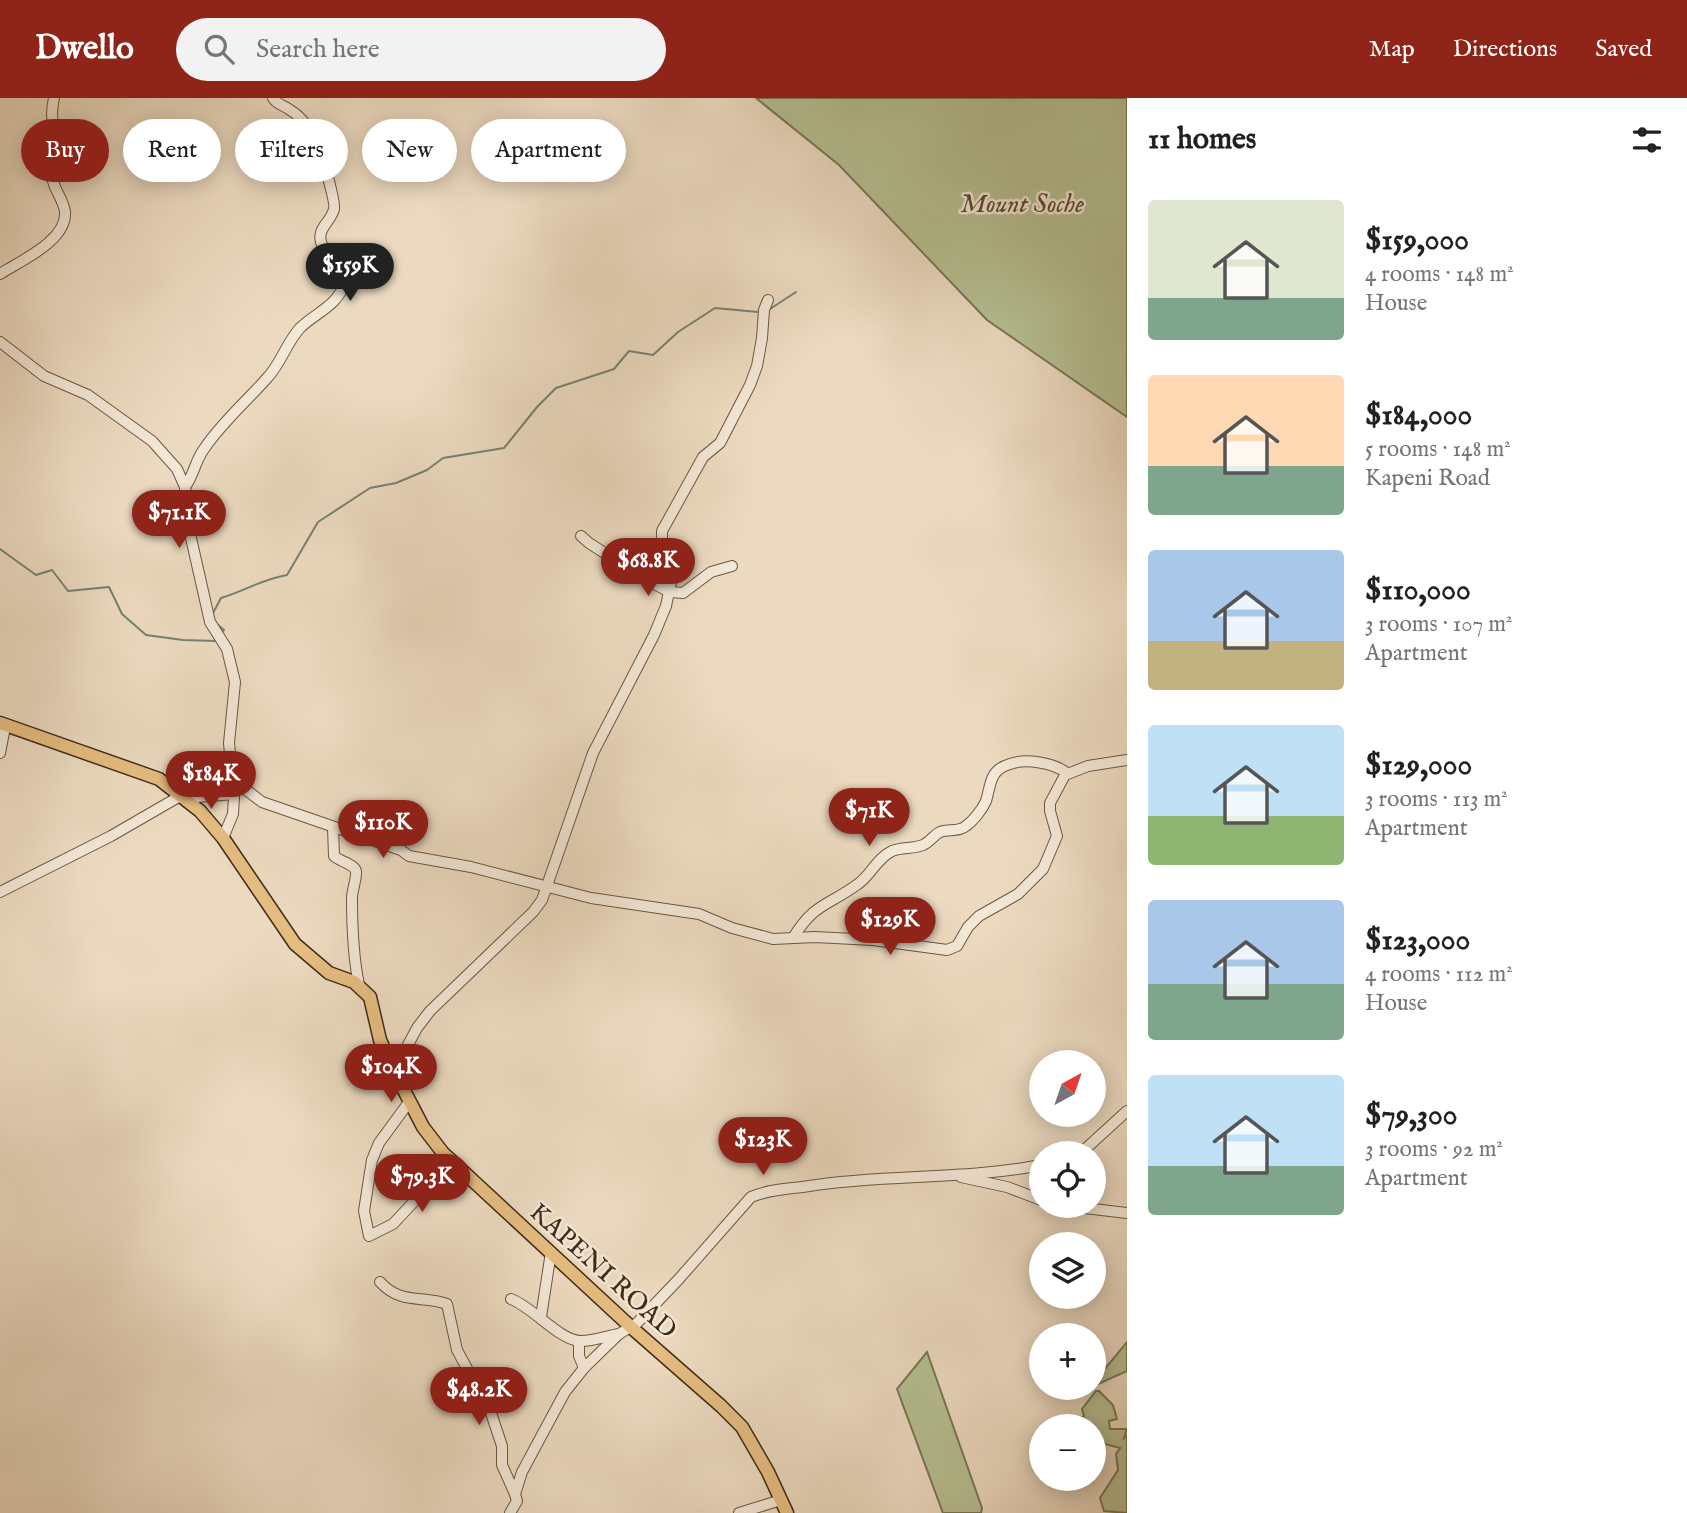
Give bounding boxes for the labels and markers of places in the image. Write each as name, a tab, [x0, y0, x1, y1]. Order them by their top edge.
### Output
pin: $159K	[301, 244, 399, 303]
pin: $71.1K	[122, 490, 236, 550]
pin: $68.8K	[591, 538, 705, 598]
pin: $184K	[162, 752, 260, 811]
pin: $71K	[828, 788, 910, 848]
pin: $110K	[334, 800, 432, 860]
pin: $129K	[841, 898, 939, 957]
pin: $104K	[342, 1044, 440, 1104]
pin: $123K	[714, 1118, 812, 1177]
pin: $79.3K	[365, 1154, 479, 1214]
pin: $48.2K	[422, 1368, 536, 1427]

